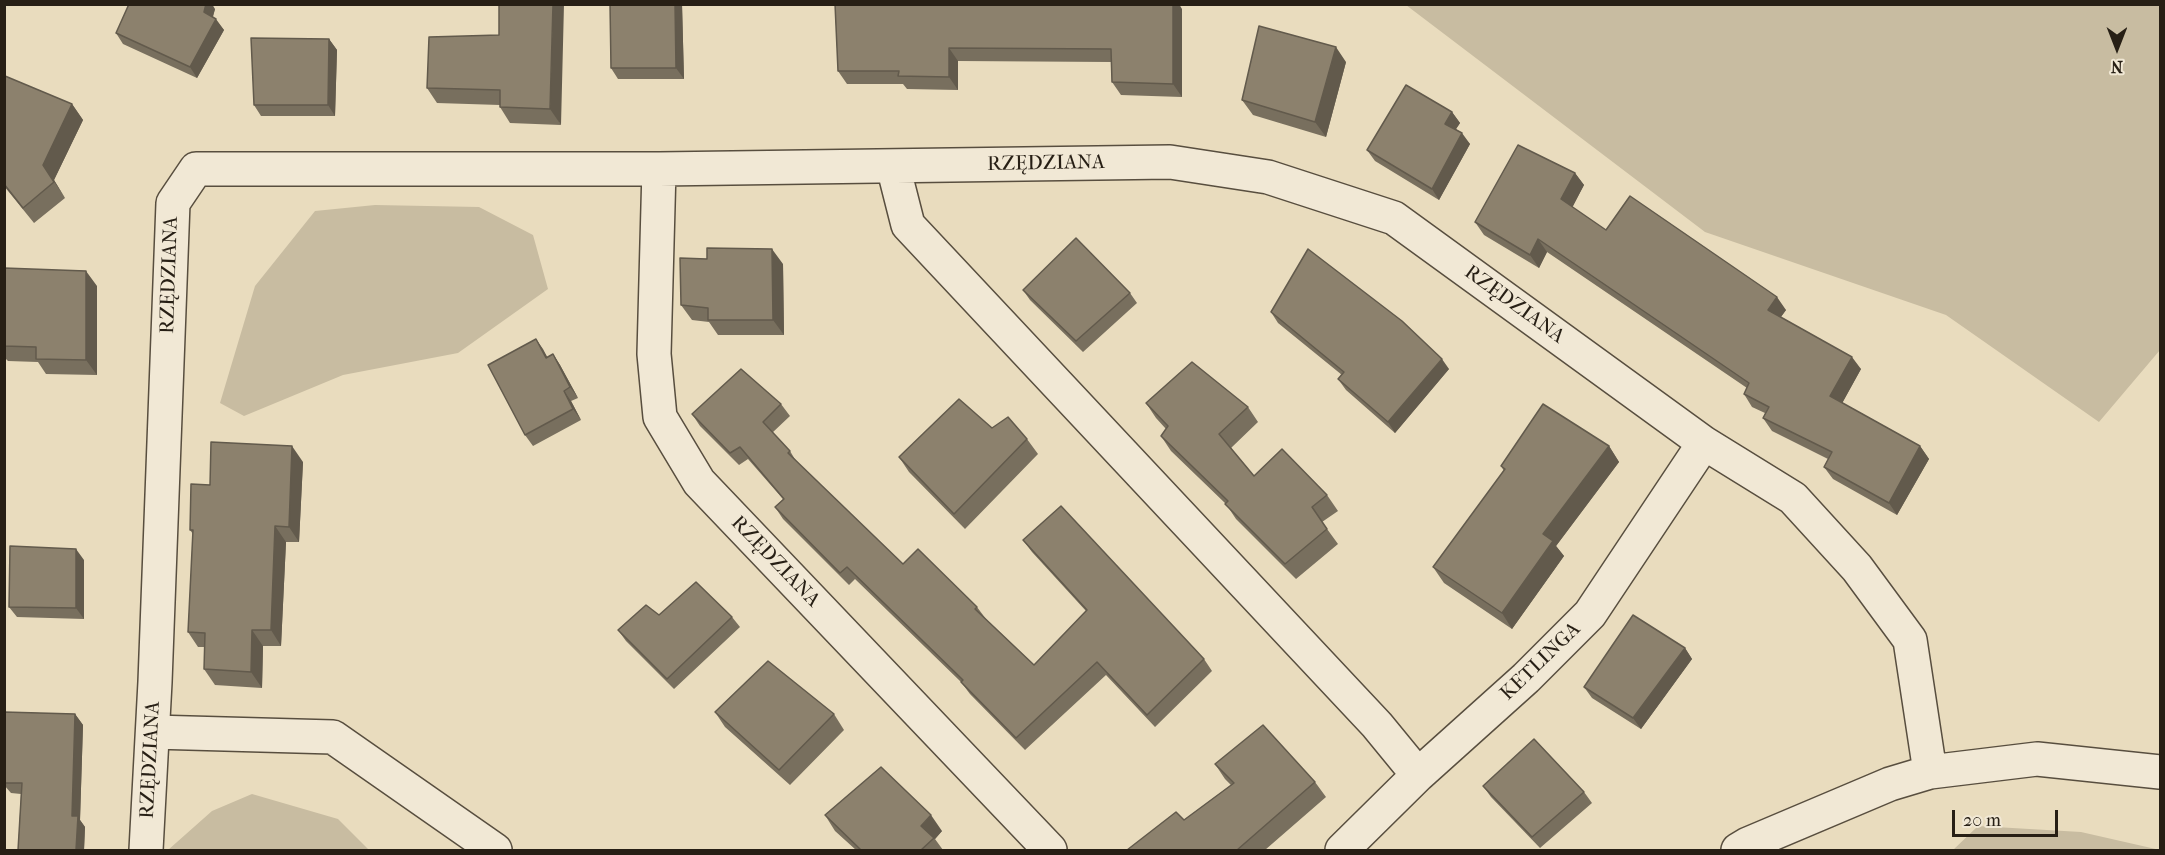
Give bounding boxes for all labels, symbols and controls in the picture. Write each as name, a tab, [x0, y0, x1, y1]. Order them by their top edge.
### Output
north arrow	[2087, 18, 2147, 78]
text: N	[2111, 57, 2123, 76]
street label: RZĘDZIANA	[987, 151, 1105, 177]
street label: RZĘDZIANA	[156, 216, 184, 334]
street label: RZĘDZIANA	[1459, 261, 1569, 349]
street label: RZĘDZIANA	[726, 511, 824, 613]
street label: KETLINGA	[1496, 618, 1586, 706]
street label: RZĘDZIANA	[136, 701, 166, 819]
scale bar	[1955, 798, 2062, 836]
text: 20 m	[1963, 810, 2001, 831]

